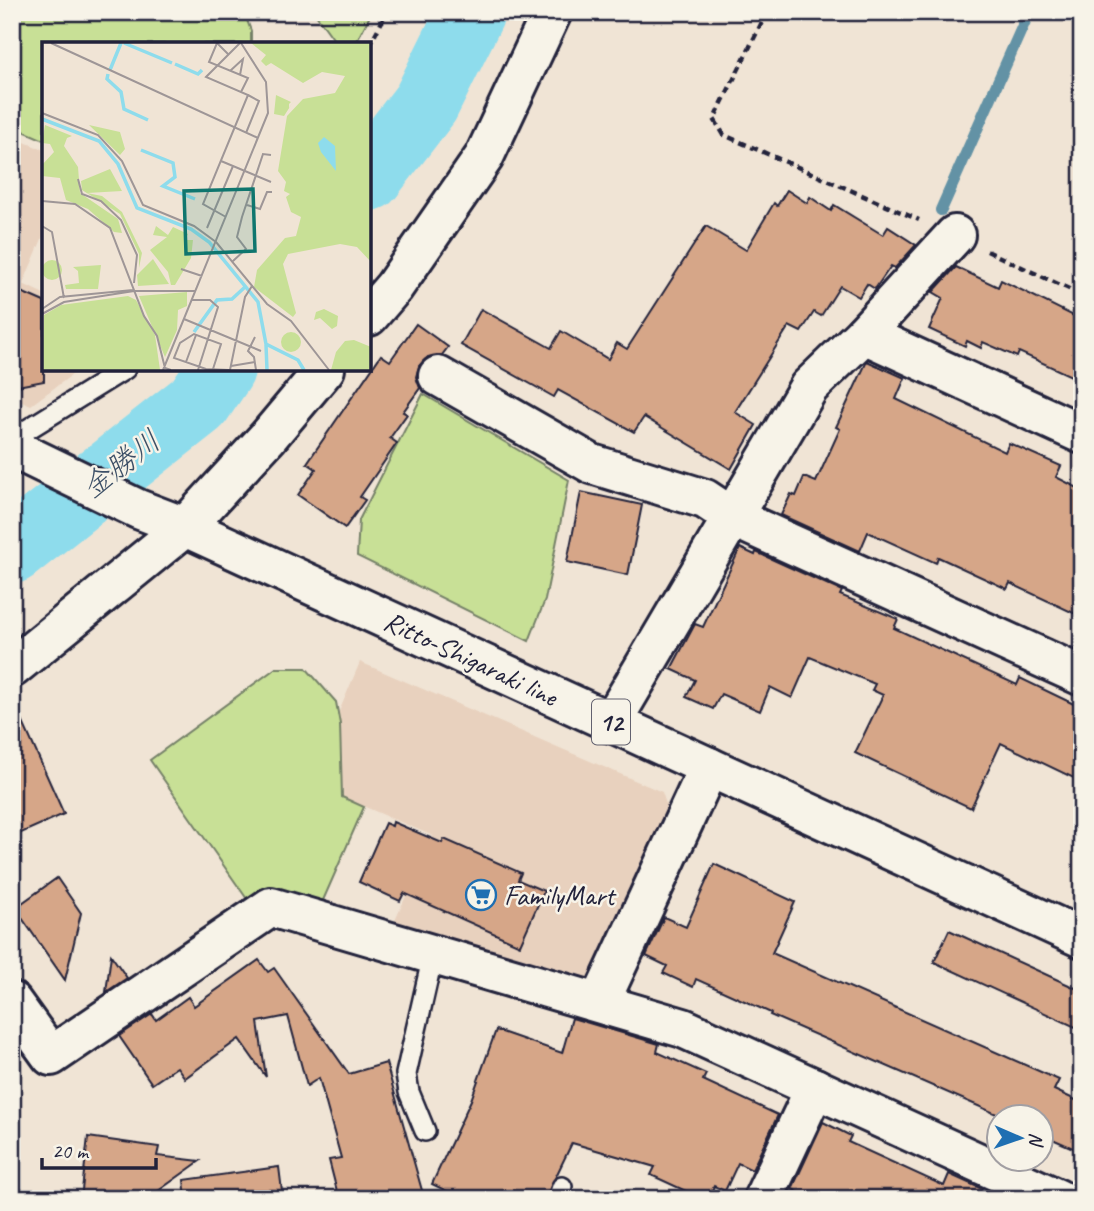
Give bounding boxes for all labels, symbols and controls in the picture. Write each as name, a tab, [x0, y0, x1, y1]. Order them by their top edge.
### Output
inset map	[42, 42, 371, 371]
water label: 金勝川	[74, 421, 168, 507]
street label: Ritto-Shigaraki line	[379, 603, 565, 715]
road number: 12	[592, 700, 630, 744]
supermarket icon: FamilyMart	[464, 878, 498, 912]
place label: FamilyMart	[504, 878, 617, 913]
north arrow	[986, 1102, 1056, 1172]
scale bar	[42, 1127, 156, 1171]
text: N	[1024, 1132, 1048, 1148]
text: 20 m	[52, 1138, 90, 1164]

